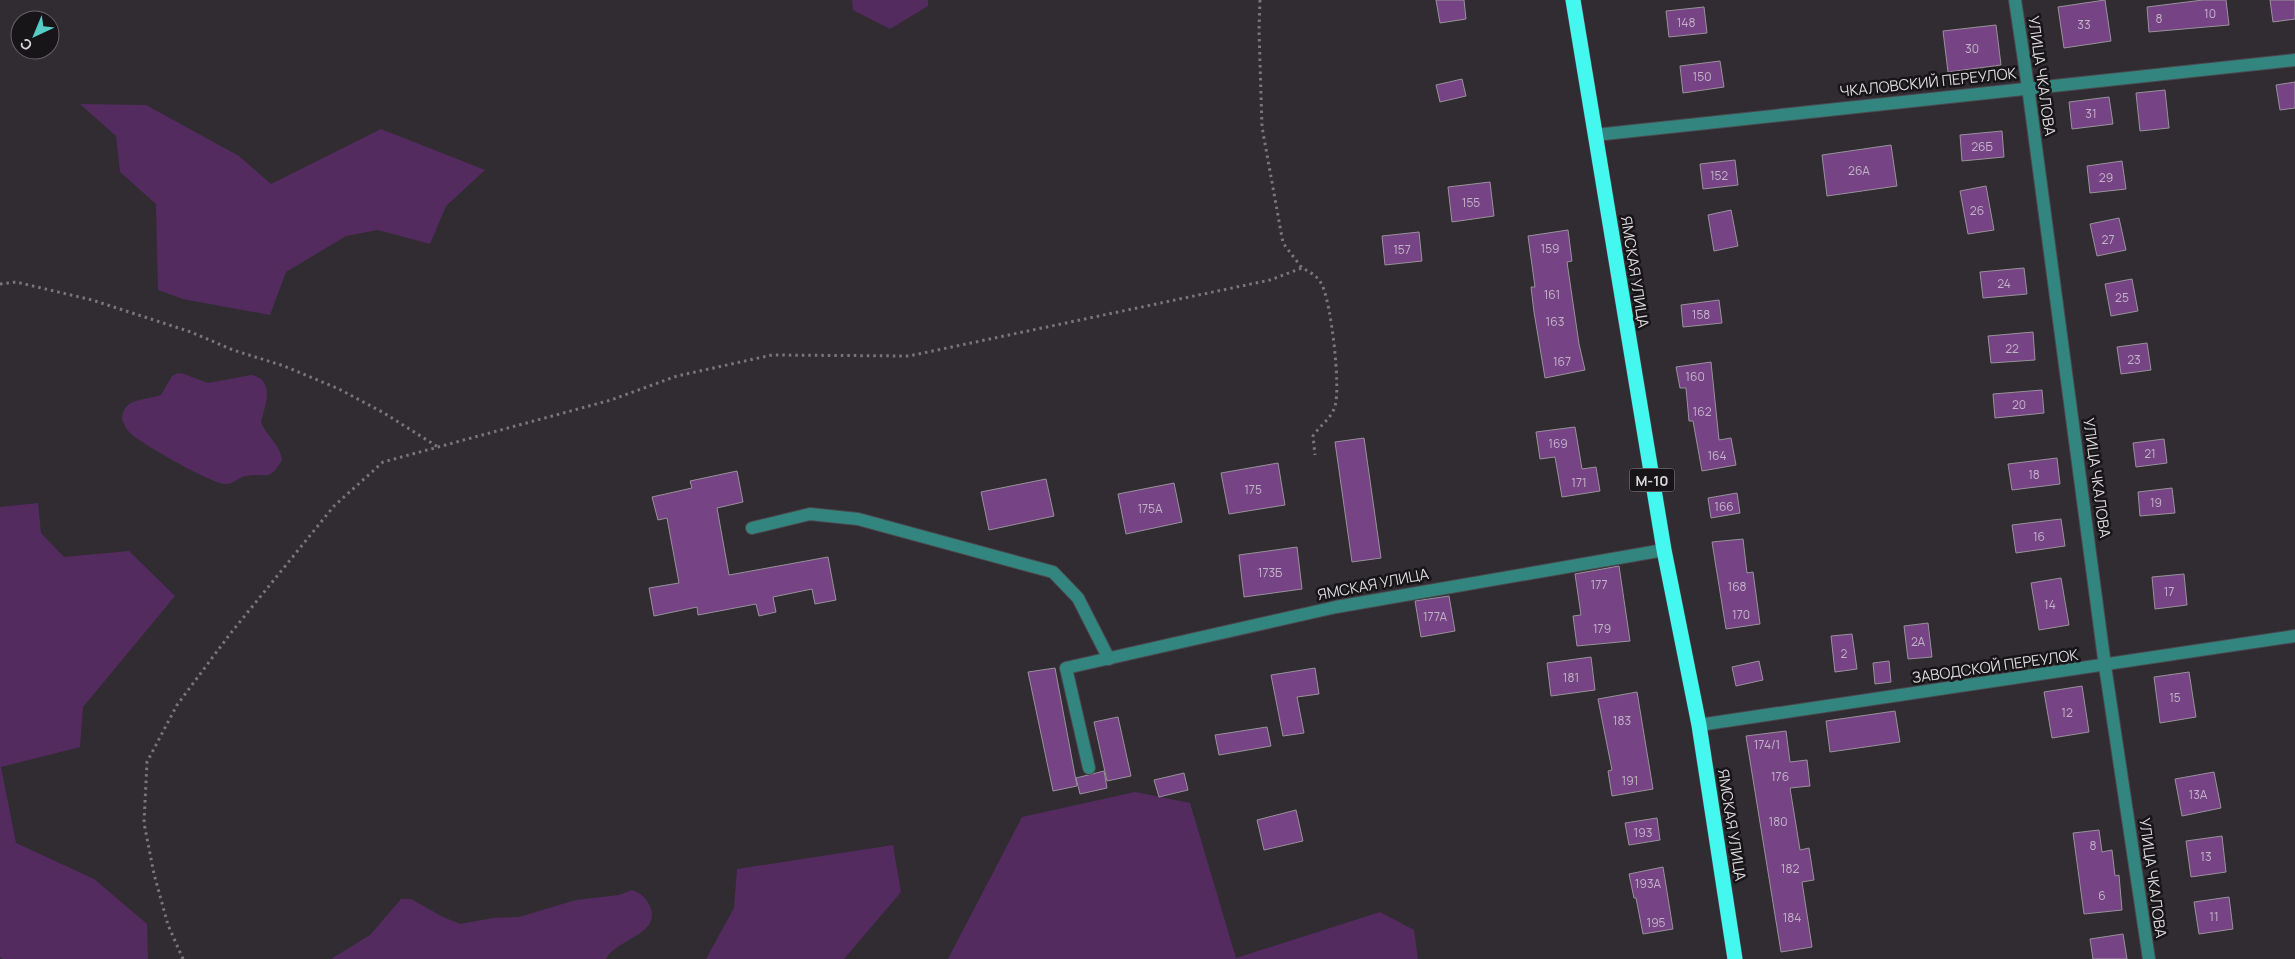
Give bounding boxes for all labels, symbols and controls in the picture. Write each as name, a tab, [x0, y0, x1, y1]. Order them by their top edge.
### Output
house number: 10	[2204, 5, 2216, 22]
north arrow	[10, 10, 60, 60]
house number: 8	[2156, 10, 2163, 27]
house number: 148	[1677, 14, 1695, 31]
street label: УЛИЦА ЧКАЛОВА	[2023, 15, 2061, 138]
house number: 33	[2077, 16, 2091, 33]
text: С	[15, 34, 36, 55]
house number: 30	[1965, 40, 1979, 57]
street label: ЧКАЛОВСКИЙ ПЕРЕУЛОК	[1839, 62, 2017, 102]
house number: 150	[1693, 68, 1711, 85]
house number: 31	[2085, 105, 2097, 122]
house number: 26Б	[1971, 138, 1993, 155]
house number: 26А	[1848, 162, 1870, 179]
house number: 152	[1710, 167, 1728, 184]
house number: 29	[2099, 169, 2113, 186]
house number: 155	[1462, 194, 1480, 211]
house number: 26	[1970, 202, 1984, 219]
street label: ЯМСКАЯ УЛИЦА	[1616, 215, 1654, 330]
house number: 27	[2102, 231, 2114, 248]
house number: 159	[1540, 240, 1560, 257]
house number: 157	[1393, 241, 1411, 258]
house number: 24	[1997, 275, 2011, 292]
house number: 161	[1544, 286, 1560, 303]
house number: 25	[2115, 289, 2129, 306]
house number: 158	[1692, 306, 1710, 323]
house number: 163	[1546, 313, 1564, 330]
house number: 22	[2005, 340, 2019, 357]
house number: 23	[2127, 351, 2141, 368]
house number: 167	[1553, 353, 1571, 370]
house number: 160	[1685, 368, 1705, 385]
house number: 20	[2012, 396, 2026, 413]
house number: 162	[1693, 403, 1712, 420]
street label: УЛИЦА ЧКАЛОВА	[2078, 417, 2116, 540]
house number: 169	[1548, 435, 1568, 452]
house number: 21	[2144, 445, 2156, 462]
house number: 164	[1707, 447, 1727, 464]
house number: 18	[2028, 466, 2040, 483]
road number: М-10	[1630, 468, 1674, 492]
house number: 171	[1571, 474, 1587, 491]
house number: 175	[1244, 481, 1262, 498]
house number: 19	[2150, 494, 2162, 511]
house number: 166	[1714, 498, 1734, 515]
house number: 175А	[1137, 500, 1163, 517]
house number: 16	[2033, 528, 2045, 545]
street label: ЯМСКАЯ УЛИЦА	[1316, 563, 1431, 605]
house number: 173Б	[1258, 564, 1282, 581]
house number: 177	[1590, 576, 1608, 593]
house number: 168	[1727, 578, 1747, 595]
house number: 17	[2164, 583, 2174, 600]
house number: 14	[2044, 596, 2056, 613]
house number: 170	[1732, 606, 1750, 623]
house number: 177А	[1423, 608, 1447, 625]
house number: 179	[1593, 620, 1611, 637]
house number: 2А	[1911, 633, 1925, 650]
street label: ЗАВОДСКОЙ ПЕРЕУЛОК	[1911, 644, 2080, 688]
house number: 2	[1841, 645, 1848, 662]
house number: 181	[1563, 669, 1579, 686]
house number: 15	[2169, 689, 2181, 706]
house number: 12	[2061, 704, 2073, 721]
house number: 183	[1613, 712, 1631, 729]
house number: 174/1	[1754, 736, 1780, 753]
street label: ЯМСКАЯ УЛИЦА	[1713, 768, 1751, 883]
house number: 176	[1771, 768, 1789, 785]
house number: 191	[1622, 772, 1638, 789]
house number: 13А	[2189, 786, 2208, 803]
house number: 180	[1769, 813, 1787, 830]
street label: УЛИЦА ЧКАЛОВА	[2134, 817, 2172, 940]
house number: 193	[1634, 824, 1652, 841]
house number: 8	[2090, 837, 2097, 854]
house number: 13	[2200, 848, 2212, 865]
house number: 182	[1781, 860, 1799, 877]
house number: 193А	[1635, 875, 1662, 892]
house number: 6	[2098, 887, 2106, 904]
house number: 11	[2209, 908, 2219, 925]
house number: 184	[1783, 909, 1801, 926]
house number: 195	[1646, 914, 1666, 931]

